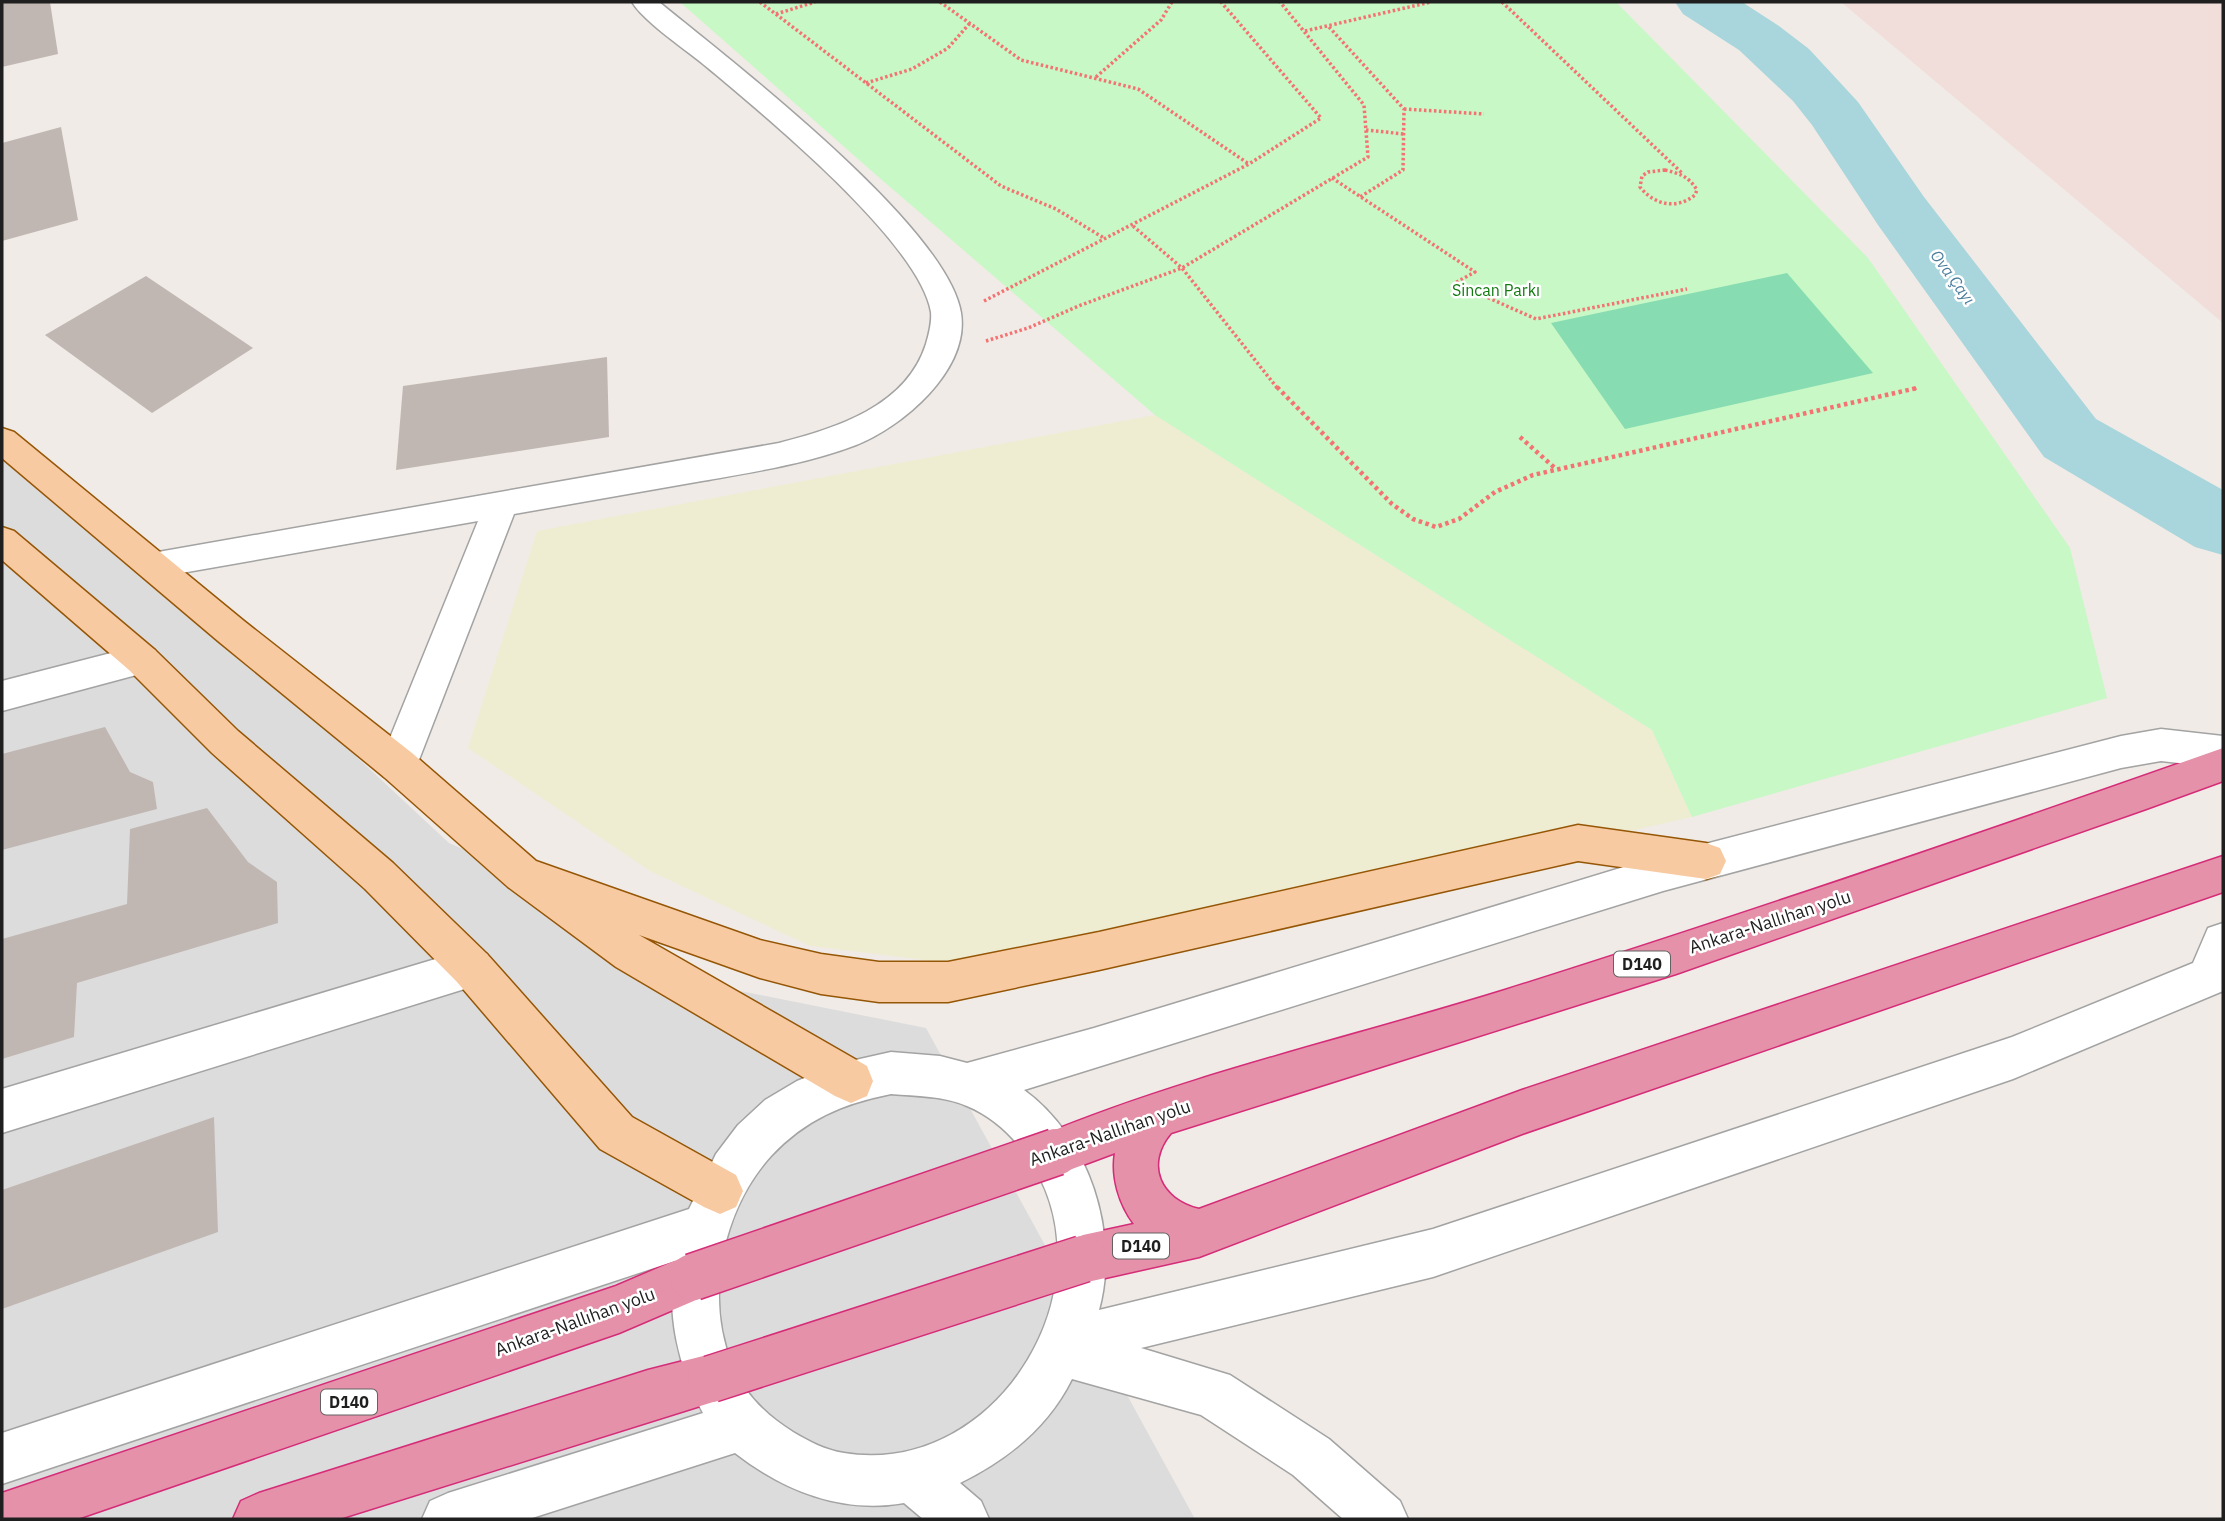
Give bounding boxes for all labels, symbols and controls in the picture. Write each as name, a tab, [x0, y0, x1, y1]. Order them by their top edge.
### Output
water label: Ova Çayı	[1927, 246, 1979, 308]
park label: Sincan Parkı	[1452, 280, 1540, 300]
street label: Ankara-Nallıhan yolu	[1686, 884, 1854, 959]
road number: D140	[1614, 952, 1670, 976]
street label: Ankara-Nallıhan yolu	[1026, 1094, 1193, 1171]
road number: D140	[1113, 1234, 1169, 1258]
street label: Ankara-Nallıhan yolu	[492, 1282, 658, 1361]
road number: D140	[321, 1390, 377, 1414]

